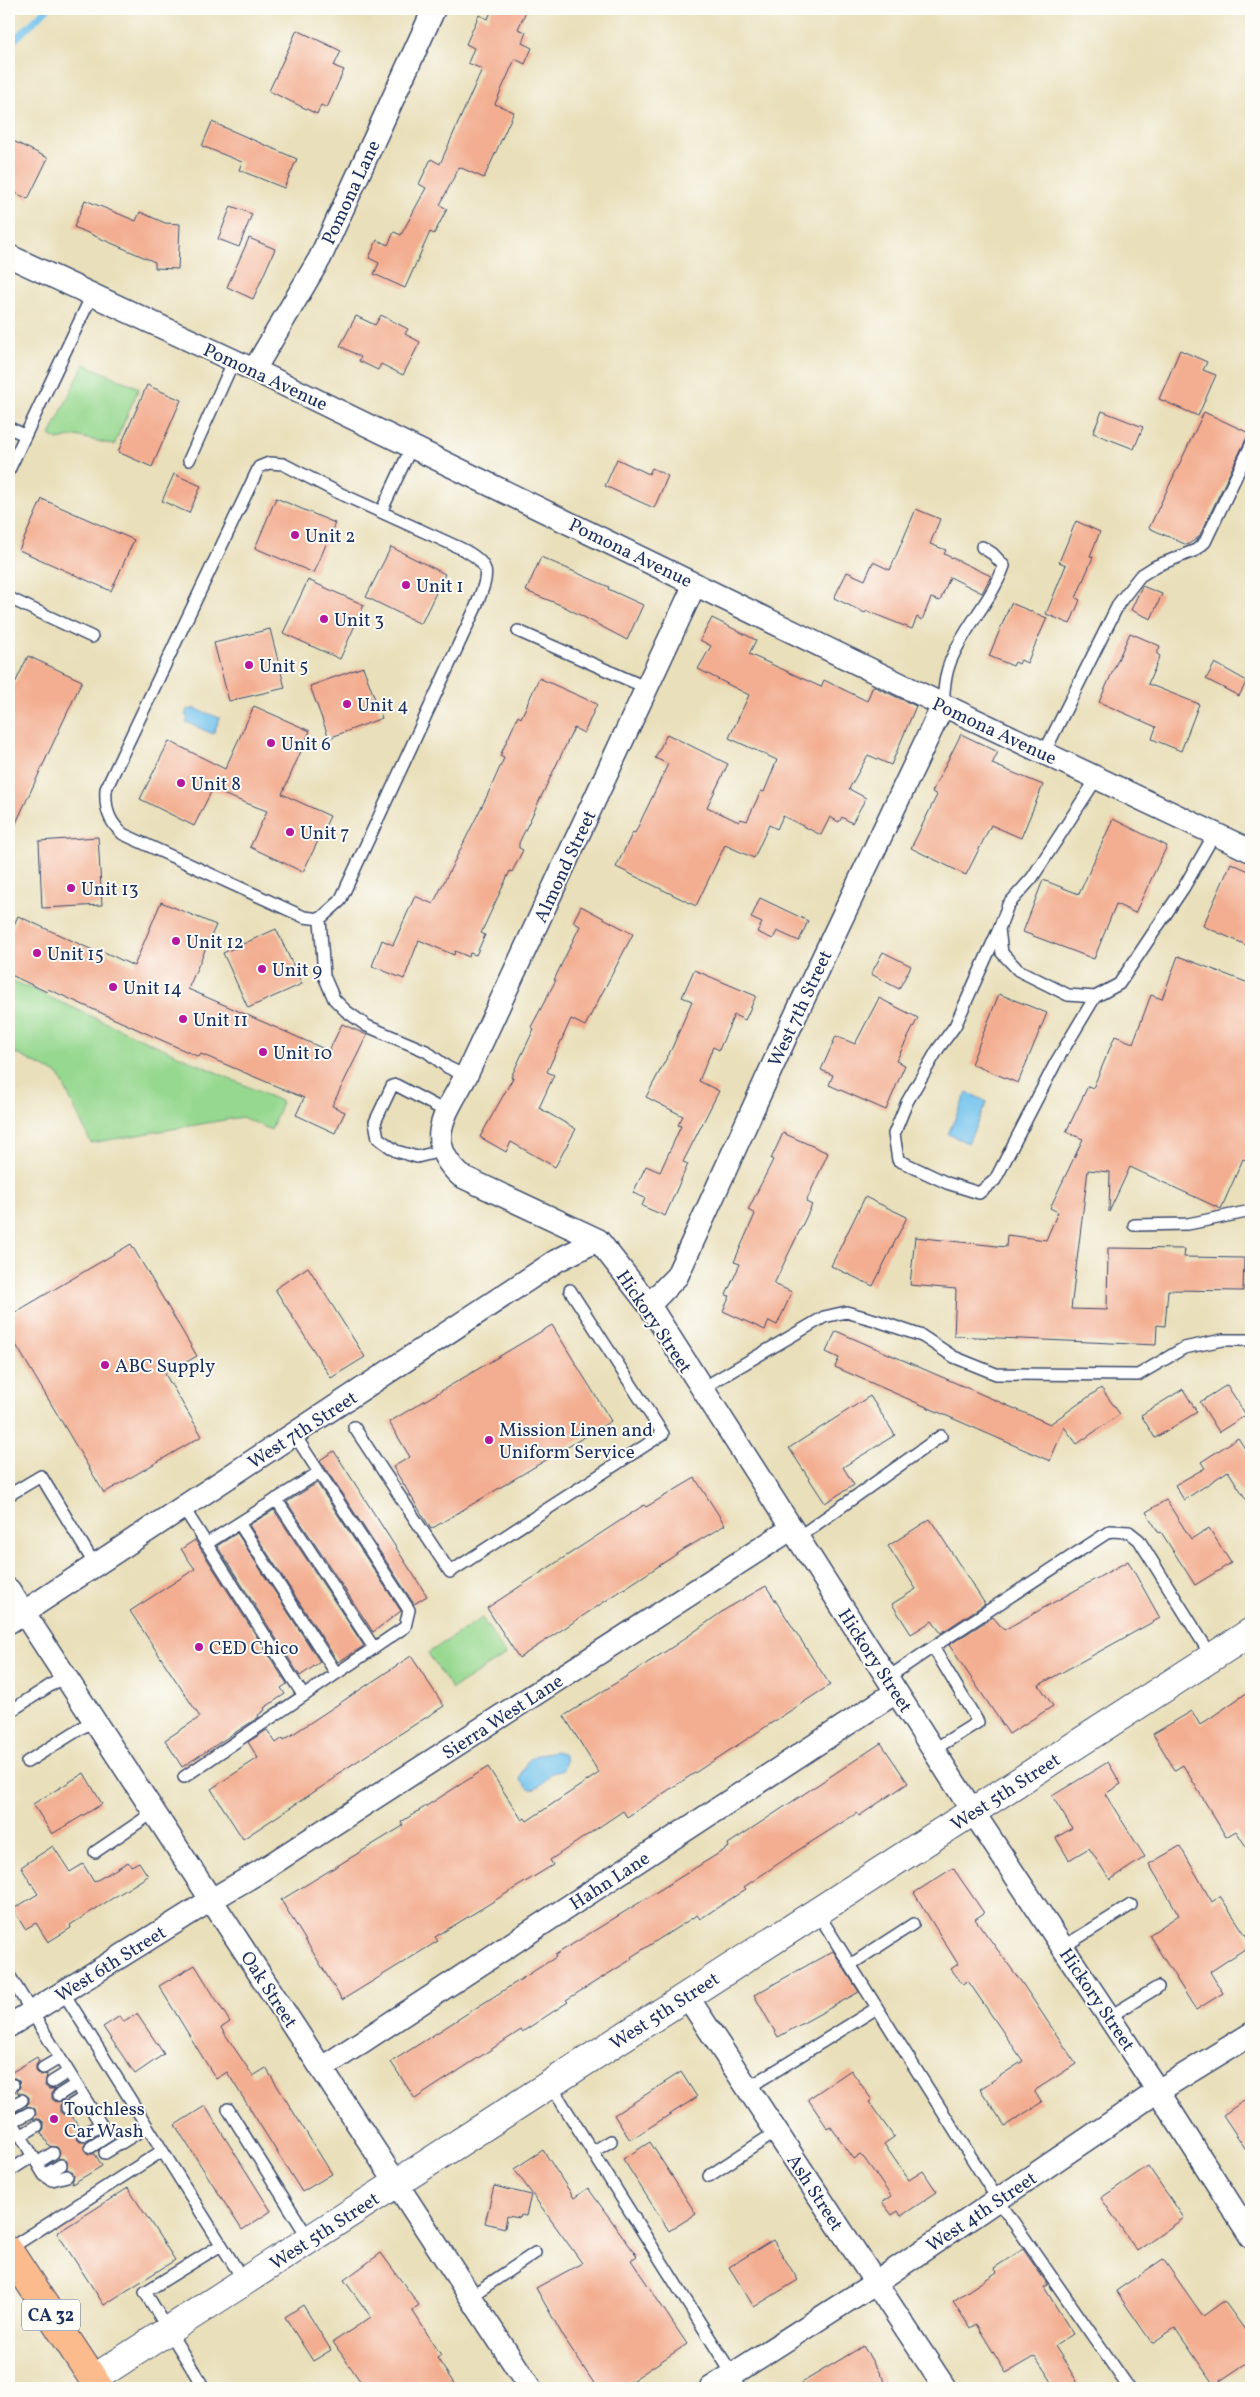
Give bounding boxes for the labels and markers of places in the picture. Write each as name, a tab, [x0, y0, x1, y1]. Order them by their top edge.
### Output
place label: Unit 2	[305, 524, 356, 550]
marker: Unit 2	[289, 529, 301, 541]
place label: Unit 1	[416, 574, 464, 600]
marker: Unit 1	[400, 579, 412, 591]
place label: Unit 3	[334, 608, 384, 634]
marker: Unit 3	[318, 613, 330, 625]
place label: Unit 5	[259, 654, 309, 680]
marker: Unit 5	[243, 659, 255, 671]
place label: Unit 4	[357, 693, 409, 719]
marker: Unit 4	[341, 698, 353, 710]
place label: Unit 6	[281, 732, 331, 758]
marker: Unit 6	[265, 737, 277, 749]
place label: Unit 8	[191, 772, 241, 798]
marker: Unit 8	[175, 777, 187, 789]
place label: Unit 7	[300, 821, 350, 847]
marker: Unit 7	[284, 826, 296, 838]
place label: Unit 13	[81, 877, 138, 903]
marker: Unit 13	[65, 882, 77, 894]
place label: Unit 12	[186, 930, 244, 956]
marker: Unit 12	[170, 935, 182, 947]
place label: Unit 15	[47, 942, 104, 968]
marker: Unit 15	[31, 947, 43, 959]
place label: Unit 9	[272, 958, 322, 984]
marker: Unit 9	[256, 963, 268, 975]
place label: Unit 14	[123, 976, 182, 1002]
marker: Unit 14	[107, 981, 119, 993]
place label: Unit 11	[193, 1008, 248, 1034]
marker: Unit 11	[177, 1013, 189, 1025]
place label: Unit 10	[273, 1041, 332, 1067]
marker: Unit 10	[257, 1046, 269, 1058]
place label: ABC Supply	[115, 1354, 215, 1380]
marker: ABC Supply	[99, 1359, 111, 1371]
place label: Mission Linen and Uniform Service	[499, 1418, 653, 1466]
marker: Mission Linen and Uniform Service	[483, 1434, 495, 1446]
place label: CED Chico	[209, 1636, 299, 1662]
marker: CED Chico	[193, 1641, 205, 1653]
place label: Touchless Car Wash	[64, 2097, 145, 2145]
marker: Touchless Car Wash	[48, 2113, 60, 2125]

